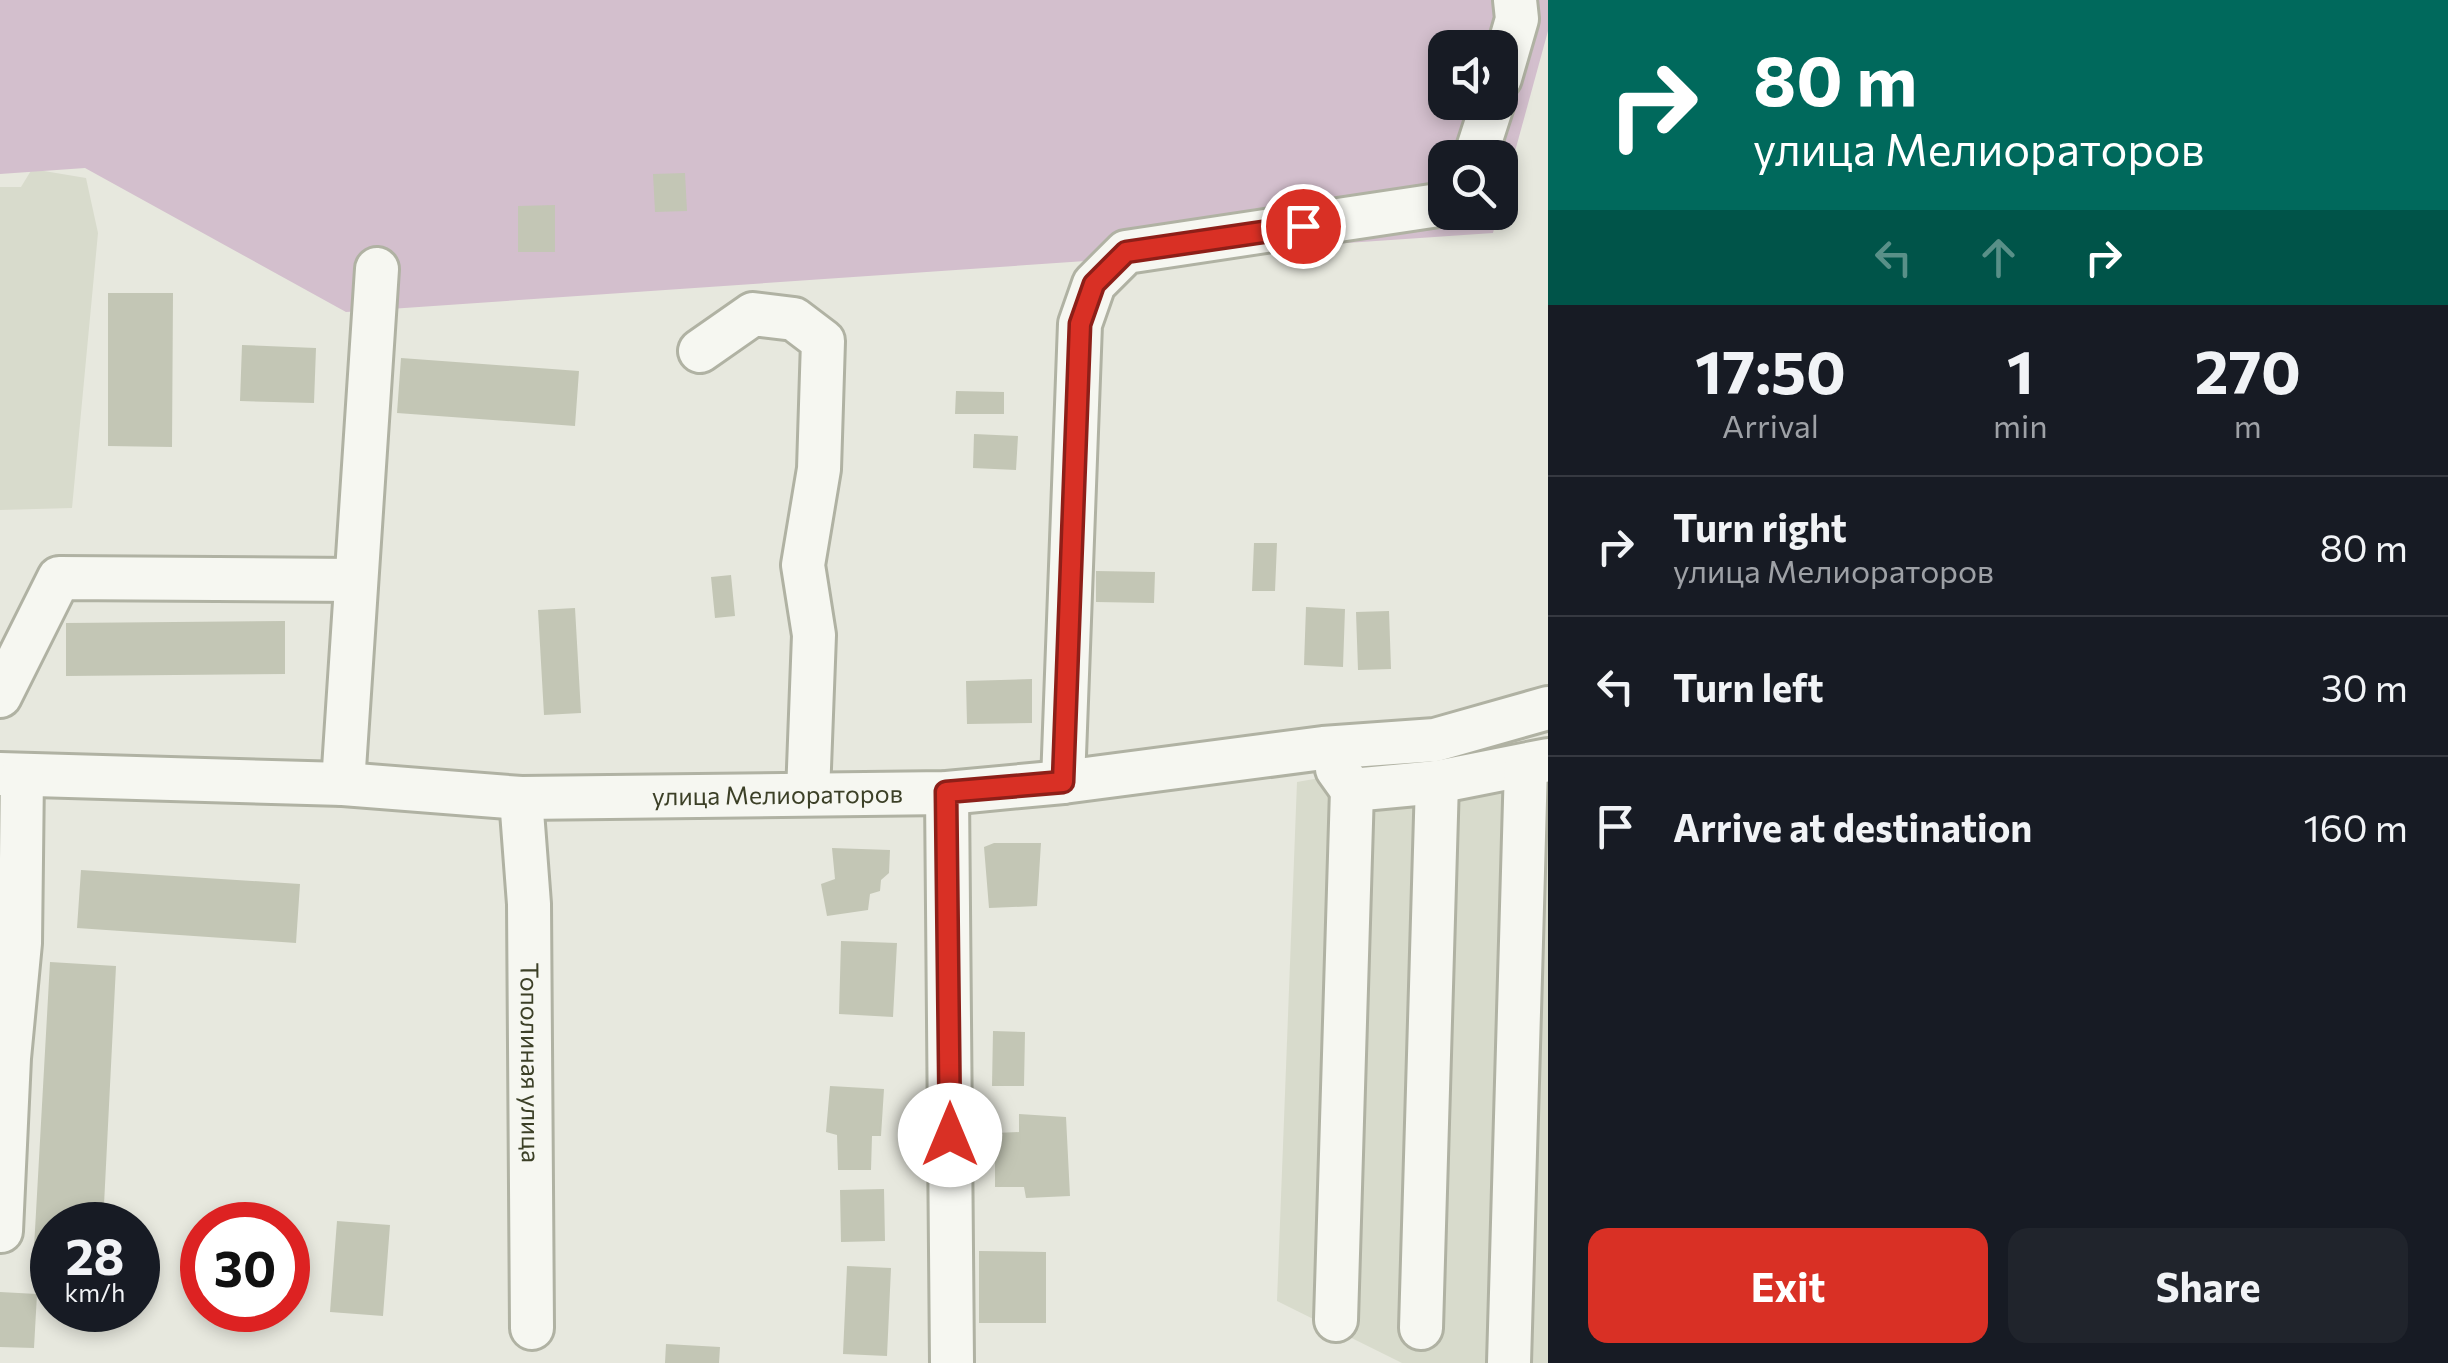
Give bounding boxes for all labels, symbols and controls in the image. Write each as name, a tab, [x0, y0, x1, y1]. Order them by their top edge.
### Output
map controls	[1428, 30, 1518, 230]
button: sound	[1428, 30, 1518, 120]
text: 80 m	[1753, 35, 1917, 120]
icon: right	[1588, 40, 1718, 170]
text: улица Мелиораторов	[1753, 120, 2205, 175]
button: search	[1428, 140, 1518, 230]
pin	[1261, 184, 1346, 269]
icon: arrive	[1276, 199, 1331, 254]
icon: left	[1866, 230, 1921, 285]
icon: ahead	[1971, 230, 2026, 285]
icon: right	[2076, 230, 2131, 285]
text: 17:50	[1695, 333, 1846, 406]
text: 1	[2007, 333, 2034, 406]
text: 270	[2195, 333, 2301, 406]
text: Arrival	[1722, 405, 1819, 445]
text: min	[1993, 405, 2048, 445]
text: m	[2234, 405, 2262, 445]
text: Turn right	[1673, 503, 1847, 550]
icon: right	[1588, 519, 1643, 574]
text: 80 m	[2320, 523, 2408, 570]
text: улица Мелиораторов	[1673, 550, 1994, 590]
icon: left	[1588, 659, 1643, 714]
text: Turn left	[1673, 663, 1824, 710]
text: 30 m	[2321, 663, 2408, 710]
street label: улица Мелиораторов	[652, 778, 903, 810]
icon: arrive	[1588, 799, 1643, 854]
text: Arrive at destination	[1673, 803, 2032, 850]
text: 160 m	[2303, 803, 2408, 850]
street label: Тополиная улица	[515, 962, 547, 1163]
position arrow	[898, 1083, 1002, 1187]
speed limit sign: 30	[180, 1202, 310, 1332]
text: 28	[65, 1224, 125, 1285]
button: Exit	[1588, 1228, 1988, 1343]
button: Share	[2008, 1228, 2408, 1343]
text: km/h	[65, 1277, 125, 1307]

